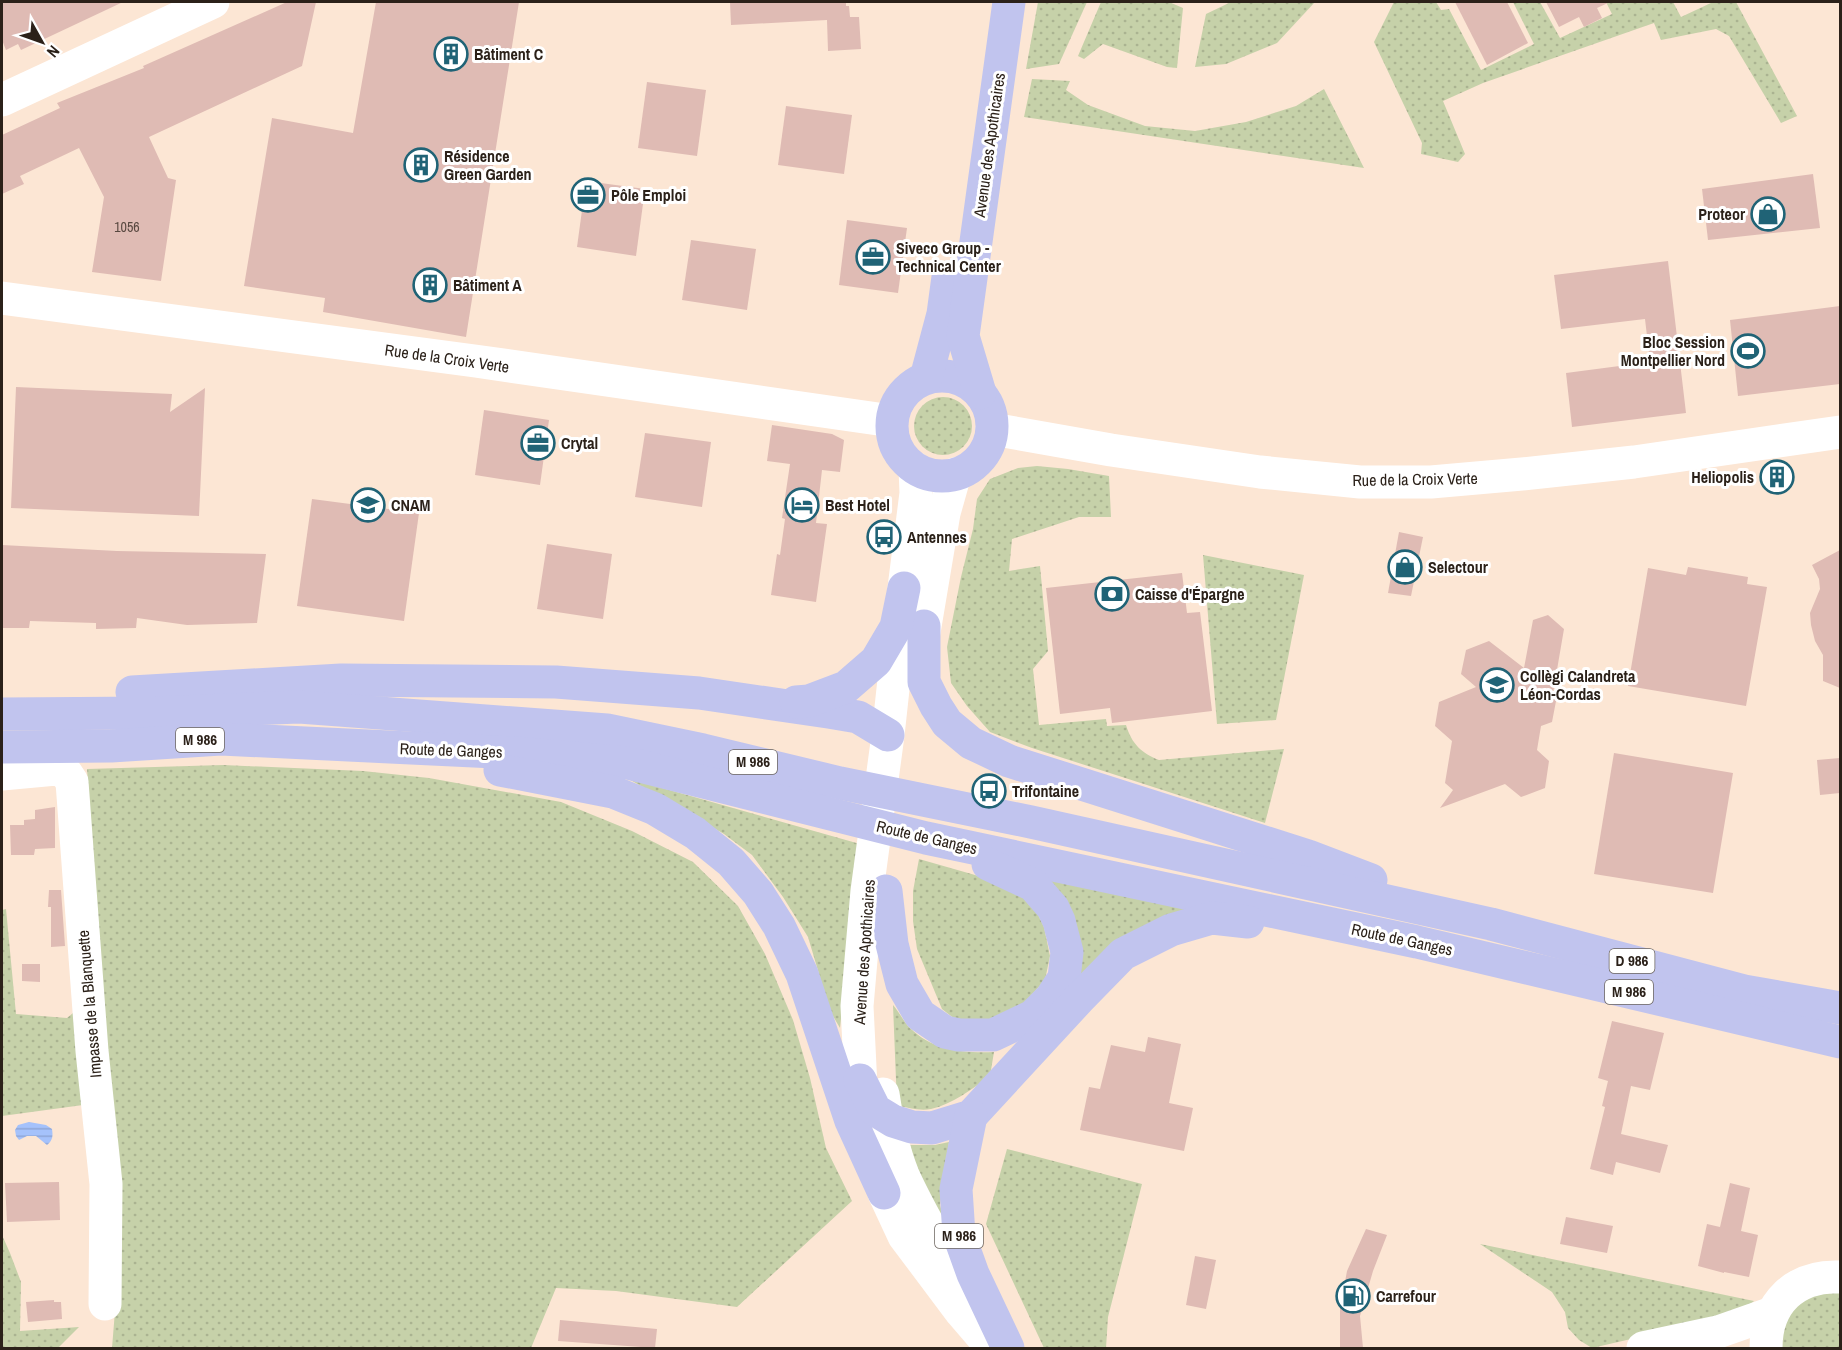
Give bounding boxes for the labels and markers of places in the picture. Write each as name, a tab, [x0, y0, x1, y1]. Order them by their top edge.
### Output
building icon: Bâtiment C	[433, 36, 469, 72]
place label: Bâtiment C	[474, 43, 543, 65]
place label: Résidence Green Garden	[444, 145, 532, 185]
building icon: Résidence Green Garden	[403, 147, 439, 183]
office icon: Pôle Emploi	[570, 177, 606, 213]
place label: Pôle Emploi	[611, 184, 686, 206]
shop icon: Proteor	[1750, 196, 1786, 232]
place label: Proteor	[1698, 203, 1746, 225]
place label: Siveco Group - Technical Center	[896, 237, 1002, 277]
office icon: Siveco Group - Technical Center	[855, 239, 891, 275]
building icon: Bâtiment A	[412, 267, 448, 303]
place label: Bâtiment A	[453, 274, 522, 296]
place label: Bloc Session Montpellier Nord	[1621, 331, 1725, 371]
sports icon: Bloc Session Montpellier Nord	[1730, 333, 1766, 369]
office icon: Crytal	[520, 425, 556, 461]
place label: Crytal	[561, 432, 598, 454]
building icon: Heliopolis	[1759, 459, 1795, 495]
place label: Heliopolis	[1691, 466, 1754, 488]
school or university icon: CNAM	[350, 487, 386, 523]
hotel icon: Best Hotel	[784, 487, 820, 523]
place label: CNAM	[391, 494, 430, 516]
place label: Best Hotel	[825, 494, 890, 516]
bus stop icon: Antennes	[866, 519, 902, 555]
place label: Antennes	[907, 526, 967, 548]
shop icon: Selectour	[1387, 549, 1423, 585]
place label: Selectour	[1428, 556, 1489, 578]
bank icon: Caisse d'Épargne	[1094, 576, 1130, 612]
place label: Caisse d'Épargne	[1135, 583, 1245, 605]
place label: Collègi Calandreta Léon-Cordas	[1520, 665, 1636, 705]
school or university icon: Collègi Calandreta Léon-Cordas	[1479, 667, 1515, 703]
bus stop icon: Trifontaine	[971, 773, 1007, 809]
place label: Trifontaine	[1012, 780, 1079, 802]
fuel station icon: Carrefour	[1335, 1278, 1371, 1314]
place label: Carrefour	[1376, 1285, 1437, 1307]

